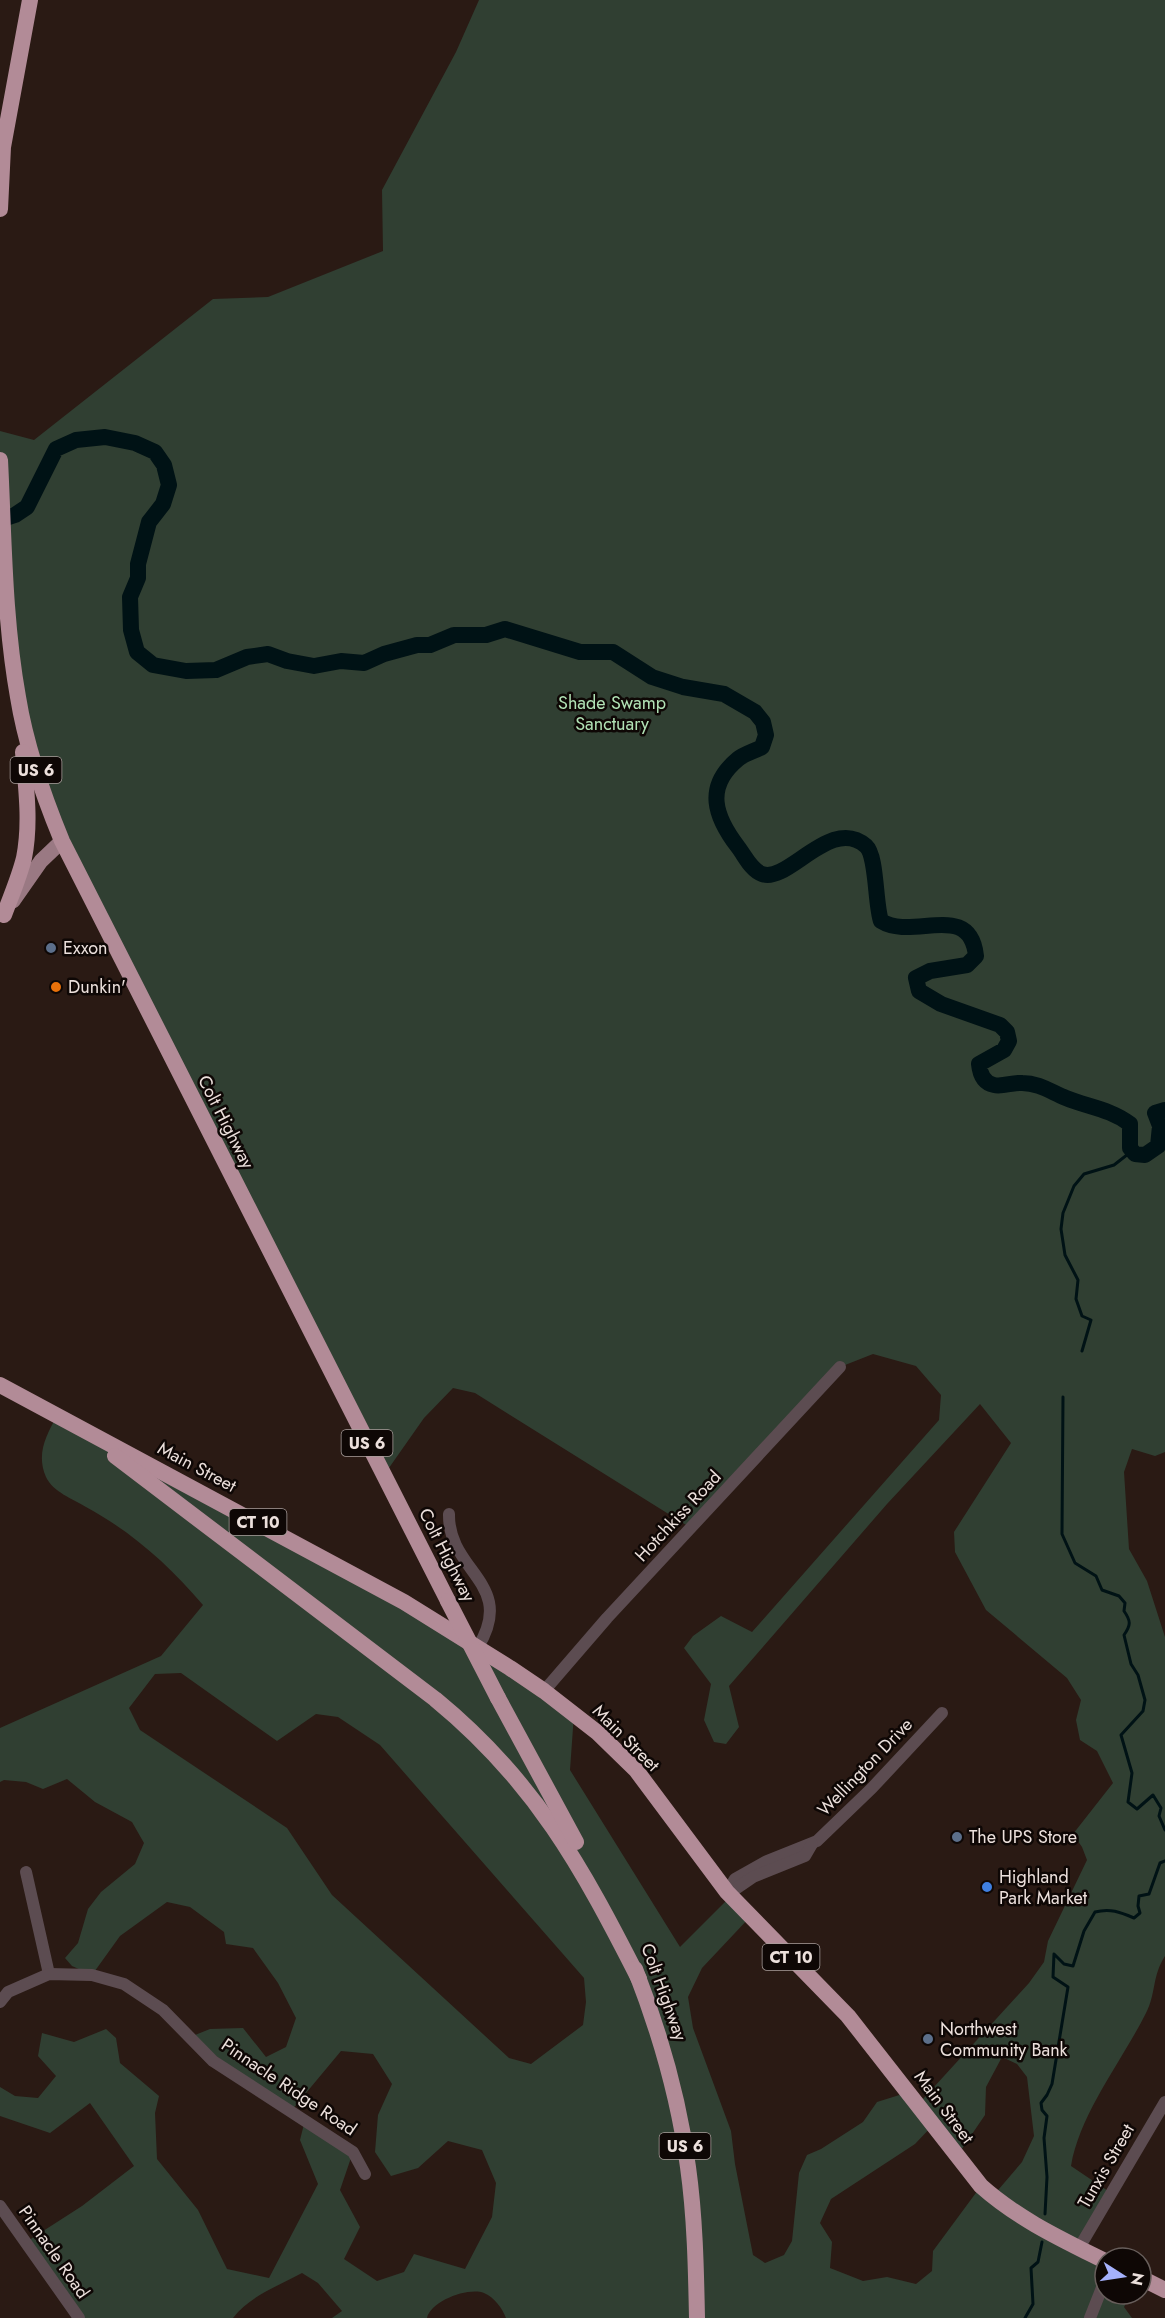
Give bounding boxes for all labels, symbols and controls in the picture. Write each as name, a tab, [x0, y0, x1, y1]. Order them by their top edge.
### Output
park label: Shade Swamp Sanctuary	[558, 690, 666, 737]
road number: US 6	[10, 757, 62, 783]
place label: Exxon	[63, 935, 108, 961]
marker: Exxon	[44, 941, 58, 955]
place label: Dunkin'	[68, 974, 126, 1000]
marker: Dunkin'	[49, 980, 63, 994]
street label: Colt Highway	[191, 1071, 261, 1173]
road number: US 6	[342, 1430, 392, 1456]
street label: Main Street	[153, 1435, 242, 1499]
street label: Hotchkiss Road	[629, 1465, 727, 1567]
street label: Colt Highway	[412, 1504, 482, 1606]
road number: CT 10	[230, 1509, 286, 1535]
street label: Main Street	[587, 1699, 666, 1778]
street label: Wellington Drive	[811, 1712, 919, 1822]
place label: The UPS Store	[969, 1824, 1077, 1850]
marker: The UPS Store	[950, 1830, 964, 1844]
place label: Highland Park Market	[999, 1864, 1088, 1911]
marker: Highland Park Market	[980, 1880, 994, 1894]
street label: Colt Highway	[634, 1940, 694, 2044]
road number: CT 10	[762, 1944, 820, 1970]
place label: Northwest Community Bank	[940, 2016, 1068, 2063]
street label: Pinnacle Ridge Road	[216, 2032, 362, 2142]
marker: Northwest Community Bank	[921, 2032, 935, 2046]
street label: Main Street	[908, 2065, 981, 2150]
street label: Tunxis Street	[1071, 2118, 1141, 2213]
road number: US 6	[660, 2133, 710, 2159]
street label: Pinnacle Road	[12, 2200, 96, 2304]
north arrow	[1093, 2246, 1153, 2306]
text: N	[1125, 2270, 1150, 2288]

